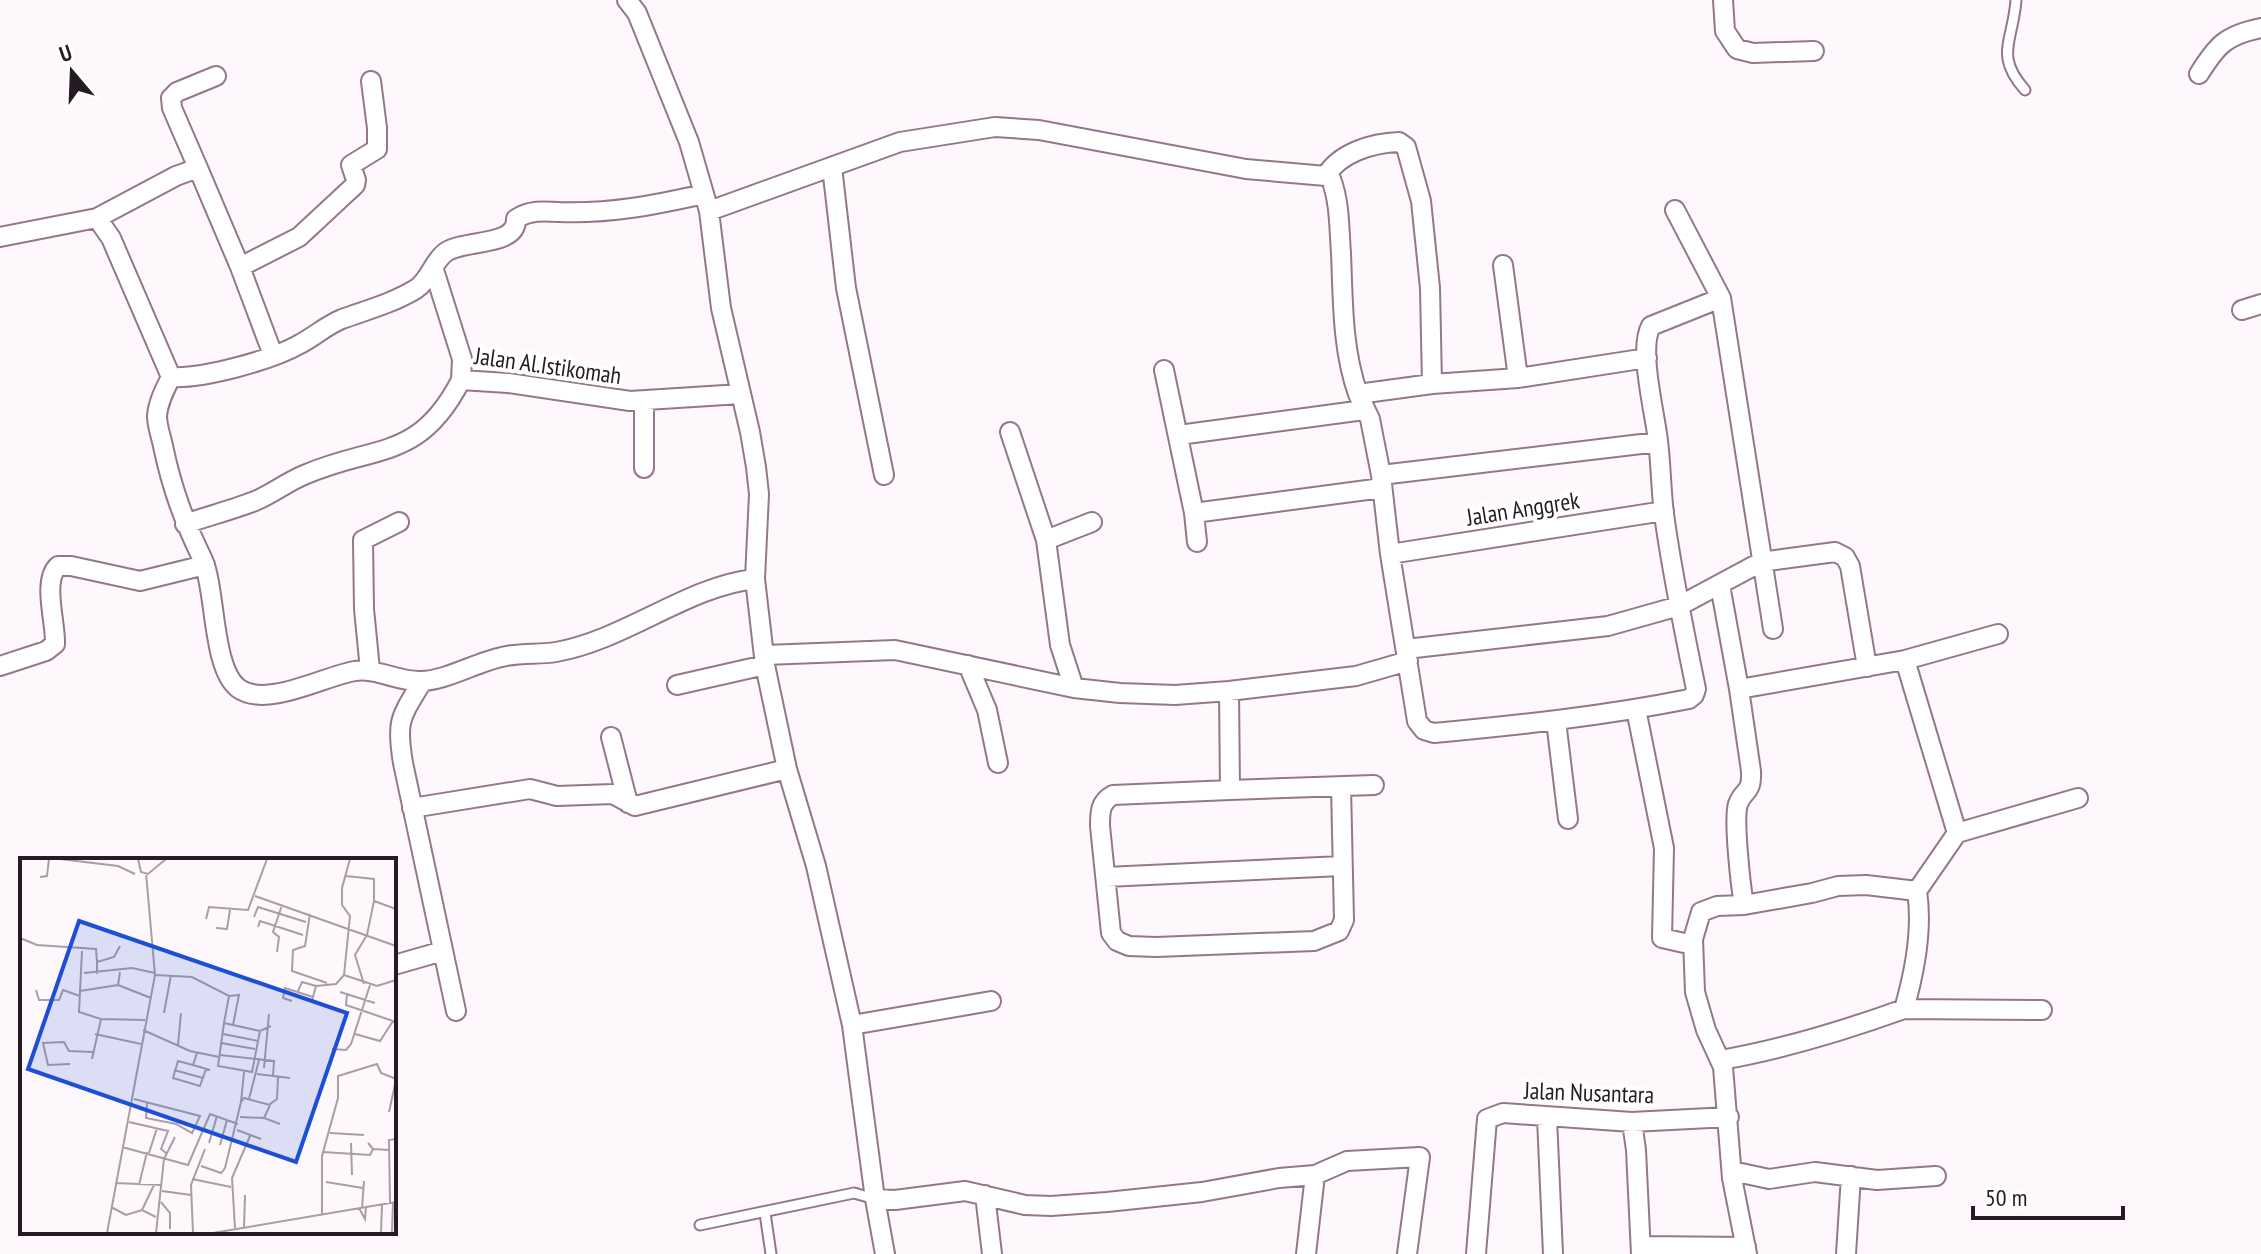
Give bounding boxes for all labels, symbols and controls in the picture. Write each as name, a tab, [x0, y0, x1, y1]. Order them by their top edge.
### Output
north arrow	[32, 32, 112, 112]
text: U	[56, 38, 75, 68]
street label: Jalan Al.Istikomah	[472, 340, 623, 391]
street label: Jalan Anggrek	[1463, 484, 1582, 533]
inset map	[20, 858, 396, 1234]
street label: Jalan Nusantara	[1522, 1075, 1655, 1110]
scale bar	[1973, 1170, 2123, 1220]
text: 50 m	[1985, 1182, 2027, 1213]

